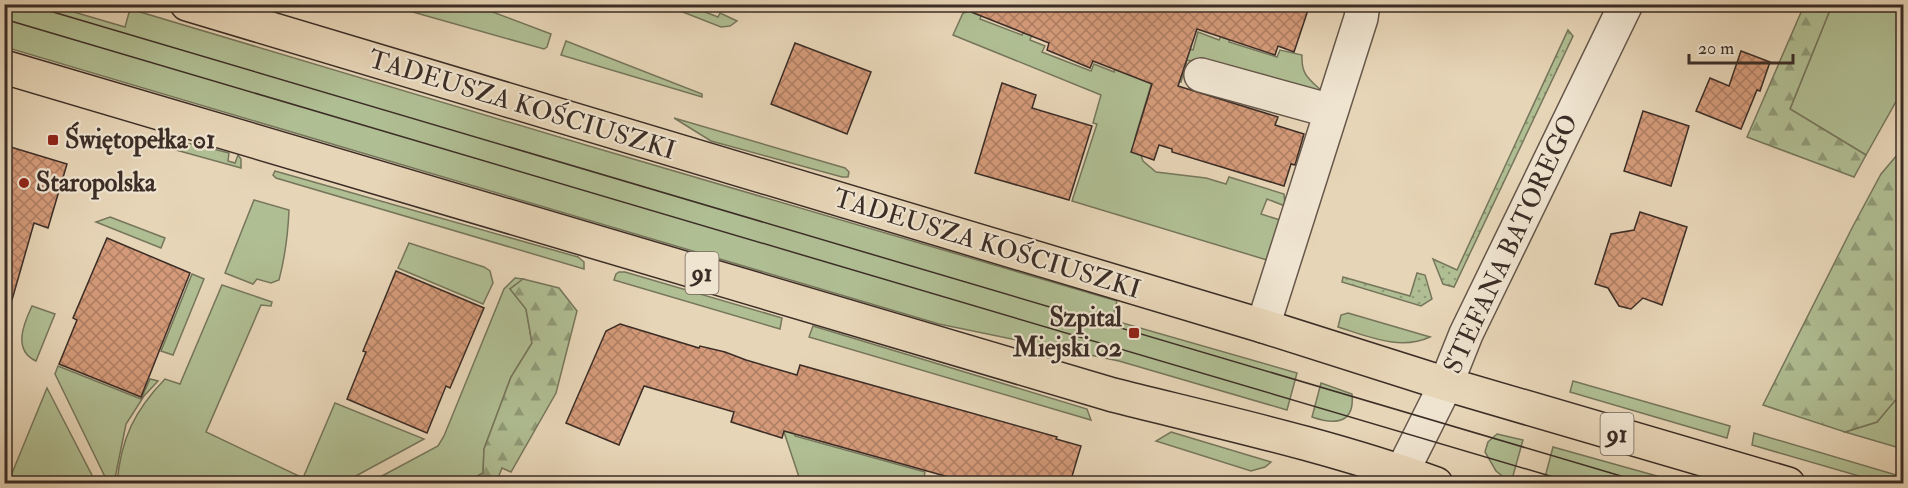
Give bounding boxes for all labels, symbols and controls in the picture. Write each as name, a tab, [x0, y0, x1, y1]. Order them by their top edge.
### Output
scale bar	[1689, 27, 1792, 65]
text: 20 m	[1698, 37, 1734, 60]
street label: TADEUSZA KOŚCIUSZKI	[365, 41, 680, 167]
street label: STEFANA BATOREGO	[1437, 109, 1585, 379]
place label: Świętopełka 01	[65, 121, 215, 157]
marker: Świętopełka 01	[46, 133, 60, 147]
place label: Staropolska	[36, 167, 157, 200]
marker: Staropolska	[17, 176, 31, 190]
street label: TADEUSZA KOŚCIUSZKI	[830, 180, 1145, 306]
road number: 91	[686, 252, 718, 294]
place label: Szpital Miejski 02	[1012, 302, 1122, 364]
marker: Szpital Miejski 02	[1127, 326, 1141, 340]
road number: 91	[1600, 413, 1634, 455]

